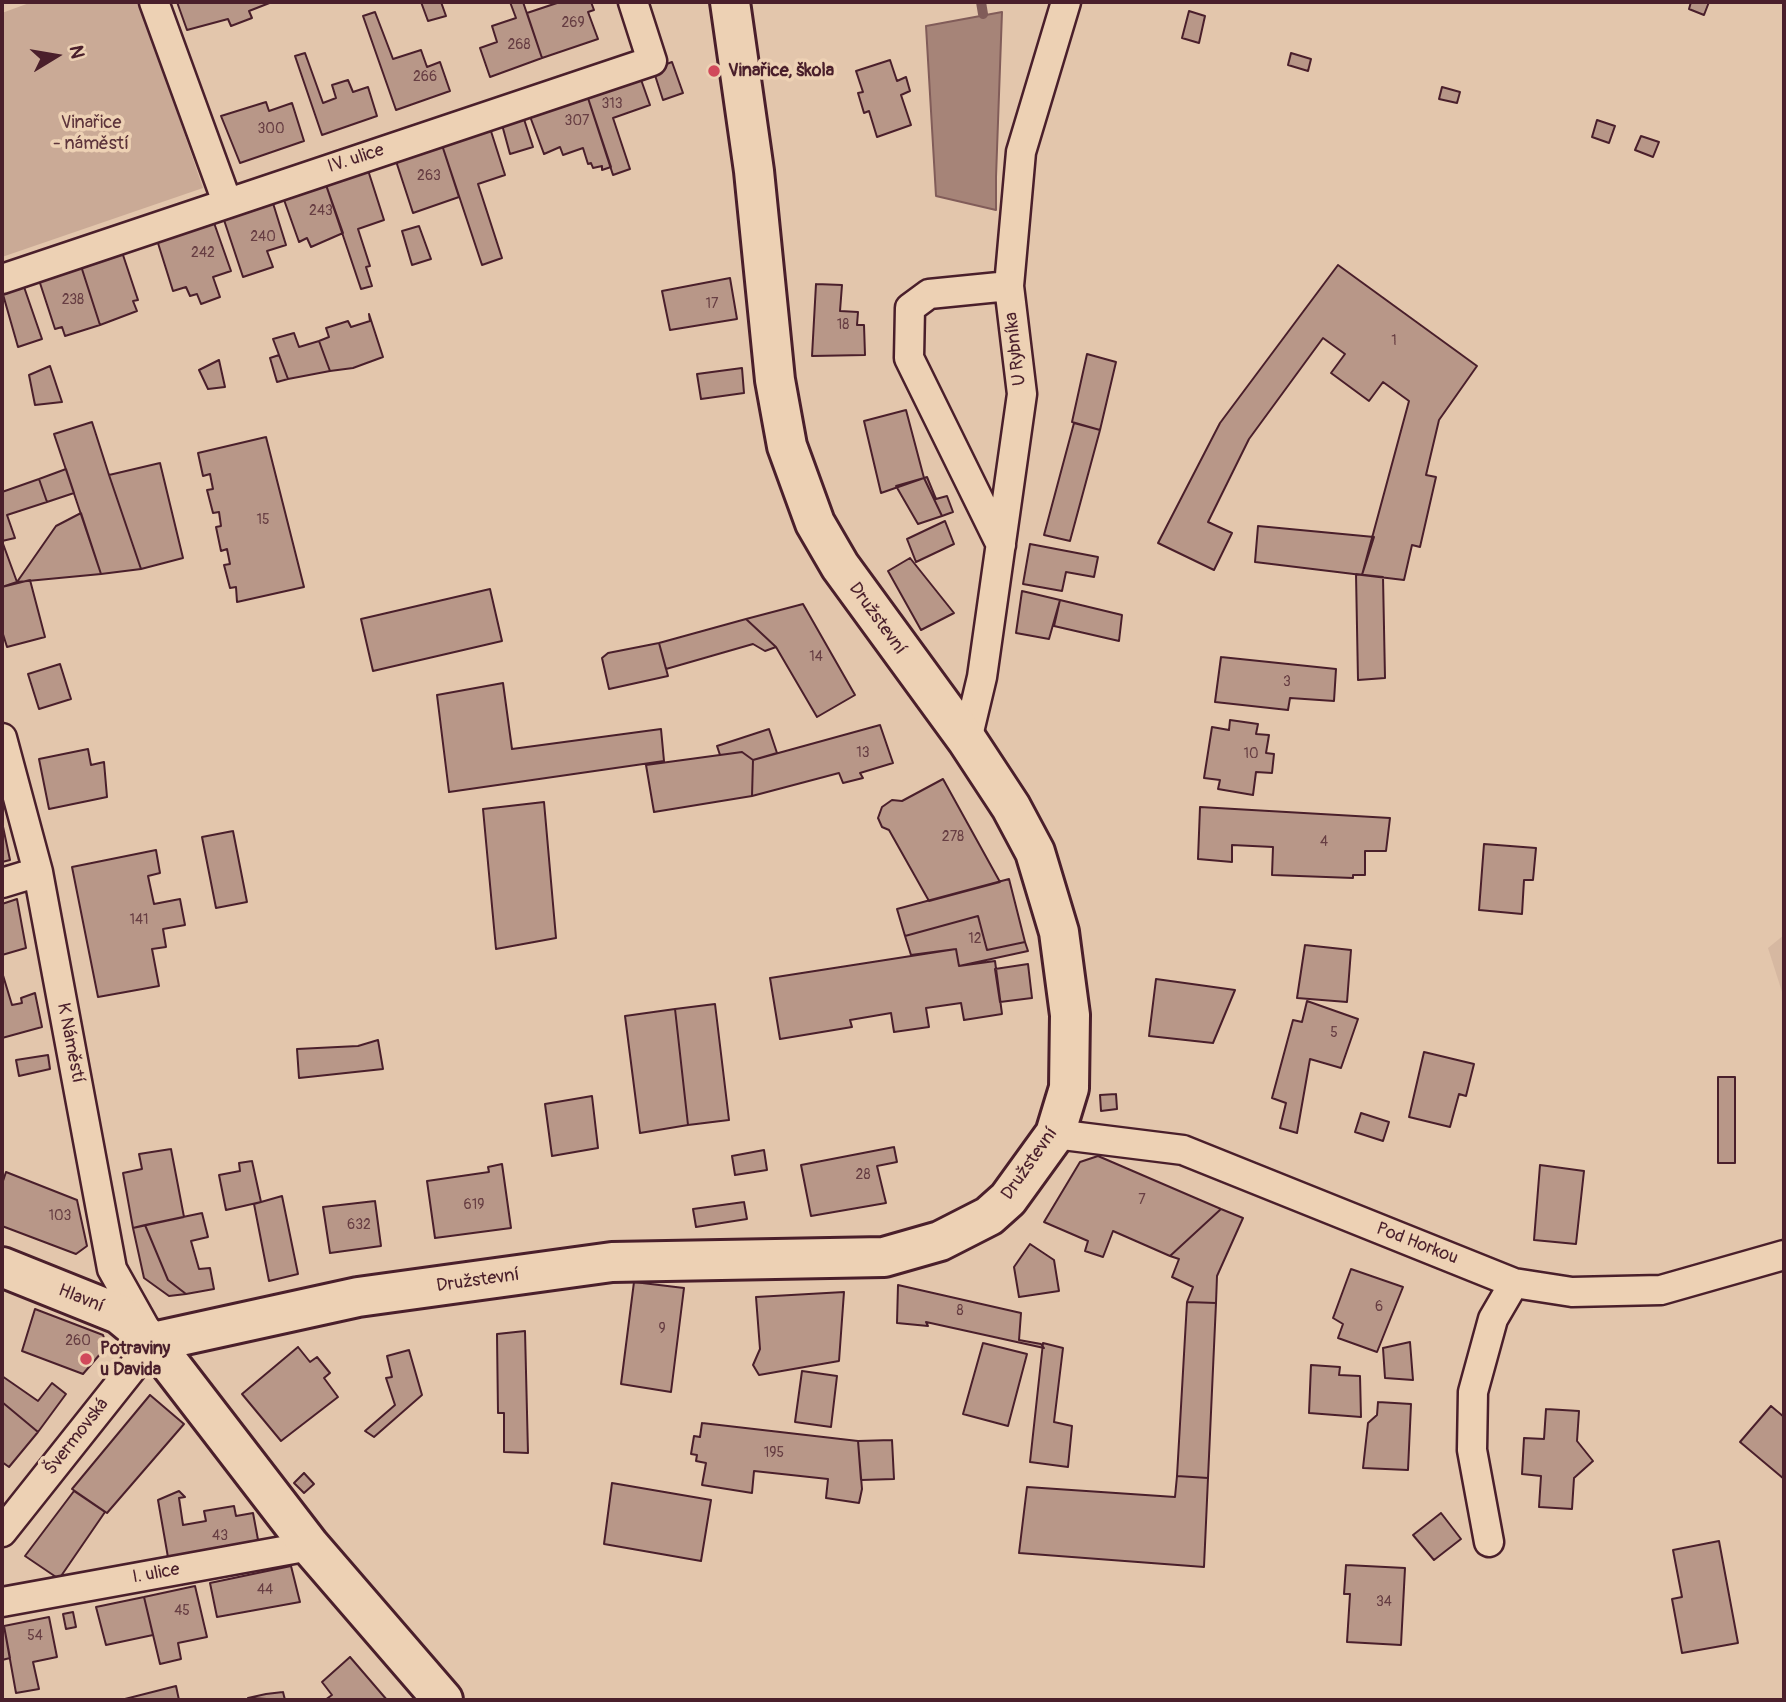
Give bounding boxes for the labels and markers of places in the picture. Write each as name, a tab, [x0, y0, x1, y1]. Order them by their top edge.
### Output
place label: Vinařice, škola	[728, 60, 834, 82]
marker: Vinařice, škola	[706, 63, 722, 79]
place label: Potraviny u Davida	[100, 1338, 170, 1380]
marker: Potraviny u Davida	[78, 1351, 94, 1367]

